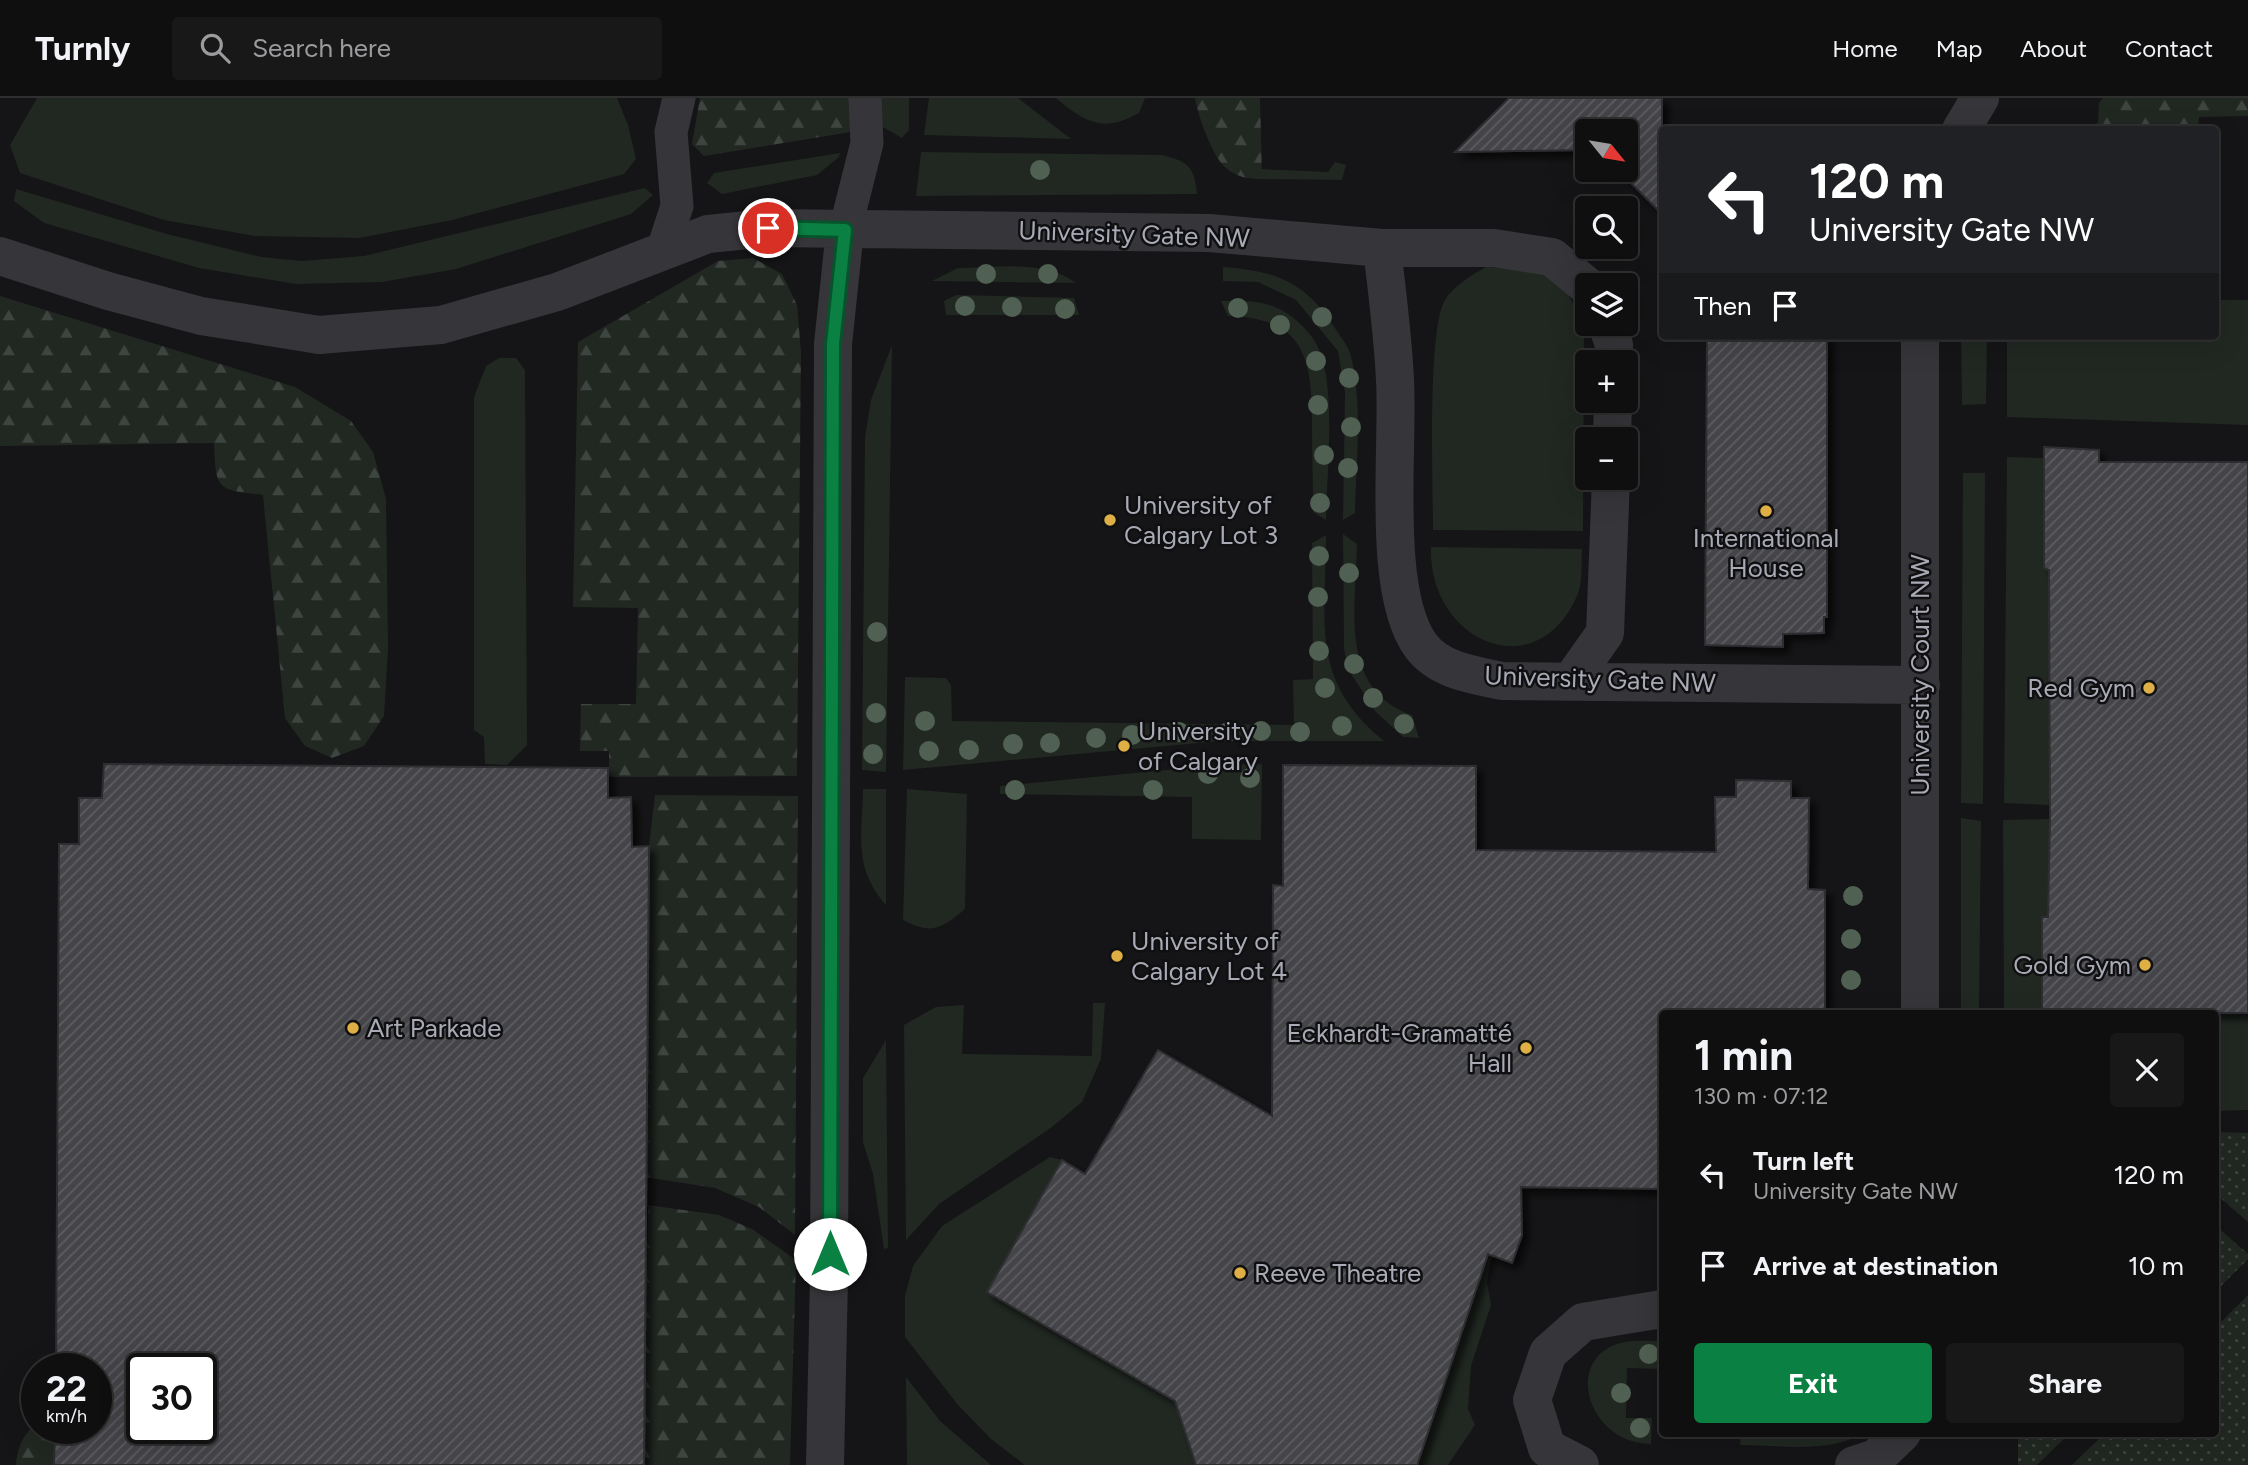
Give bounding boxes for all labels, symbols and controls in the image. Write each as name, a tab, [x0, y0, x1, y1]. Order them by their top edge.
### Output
search box	[172, 17, 662, 80]
text: Turnly	[35, 29, 130, 68]
icon: search	[196, 29, 234, 67]
text: Search here	[252, 32, 391, 64]
text: Home	[1832, 34, 1898, 63]
text: Map	[1936, 34, 1982, 63]
text: About	[2020, 34, 2087, 63]
text: Contact	[2125, 34, 2213, 63]
north arrow	[1575, 119, 1638, 182]
map controls	[1575, 119, 1638, 490]
text: 120 m	[1809, 151, 1944, 210]
icon: left	[1694, 154, 1785, 245]
button: search	[1575, 196, 1638, 259]
pin	[738, 198, 798, 258]
icon: arrive	[749, 209, 787, 247]
text: University Gate NW	[1809, 211, 2094, 249]
street label: University Gate NW	[1018, 214, 1250, 254]
button: layers	[1575, 273, 1638, 336]
icon: arrive	[1766, 287, 1804, 325]
text: Then	[1694, 290, 1752, 322]
button: +	[1575, 350, 1638, 413]
button: −	[1575, 427, 1638, 490]
place label: University of Calgary Lot 3	[1124, 489, 1278, 551]
marker: International House	[1758, 503, 1774, 519]
marker: University of Calgary Lot 3	[1102, 512, 1118, 528]
place label: International House	[1693, 522, 1839, 584]
street label: University Court NW	[1904, 554, 1936, 796]
street label: University Gate NW	[1484, 659, 1716, 699]
place label: Red Gym	[2027, 672, 2135, 704]
marker: Red Gym	[2141, 680, 2157, 696]
place label: University of Calgary	[1138, 715, 1258, 777]
marker: University of Calgary	[1116, 738, 1132, 754]
place label: University of Calgary Lot 4	[1131, 925, 1287, 987]
marker: University of Calgary Lot 4	[1109, 948, 1125, 964]
place label: Gold Gym	[2013, 949, 2131, 981]
marker: Gold Gym	[2137, 957, 2153, 973]
place label: Art Parkade	[367, 1012, 502, 1044]
place label: Eckhardt-Gramatté Hall	[1286, 1017, 1512, 1079]
marker: Art Parkade	[345, 1020, 361, 1036]
text: 1 min	[1694, 1030, 1793, 1081]
button: close	[2110, 1033, 2184, 1107]
marker: Eckhardt-Gramatté Hall	[1518, 1040, 1534, 1056]
text: 130 m · 07:12	[1694, 1082, 1828, 1110]
text: Turn left	[1753, 1145, 1854, 1177]
icon: left	[1694, 1156, 1732, 1194]
text: 120 m	[2114, 1159, 2184, 1191]
text: University Gate NW	[1753, 1177, 1958, 1205]
position arrow	[793, 1217, 867, 1291]
icon: arrive	[1694, 1247, 1732, 1285]
text: Arrive at destination	[1753, 1250, 1998, 1282]
text: 10 m	[2128, 1250, 2184, 1282]
place label: Reeve Theatre	[1254, 1257, 1421, 1289]
marker: Reeve Theatre	[1232, 1265, 1248, 1281]
button: Exit	[1694, 1343, 1932, 1423]
button: Share	[1946, 1343, 2184, 1423]
speed limit sign: 30	[126, 1353, 217, 1444]
text: 22	[46, 1368, 87, 1410]
text: km/h	[46, 1405, 87, 1427]

